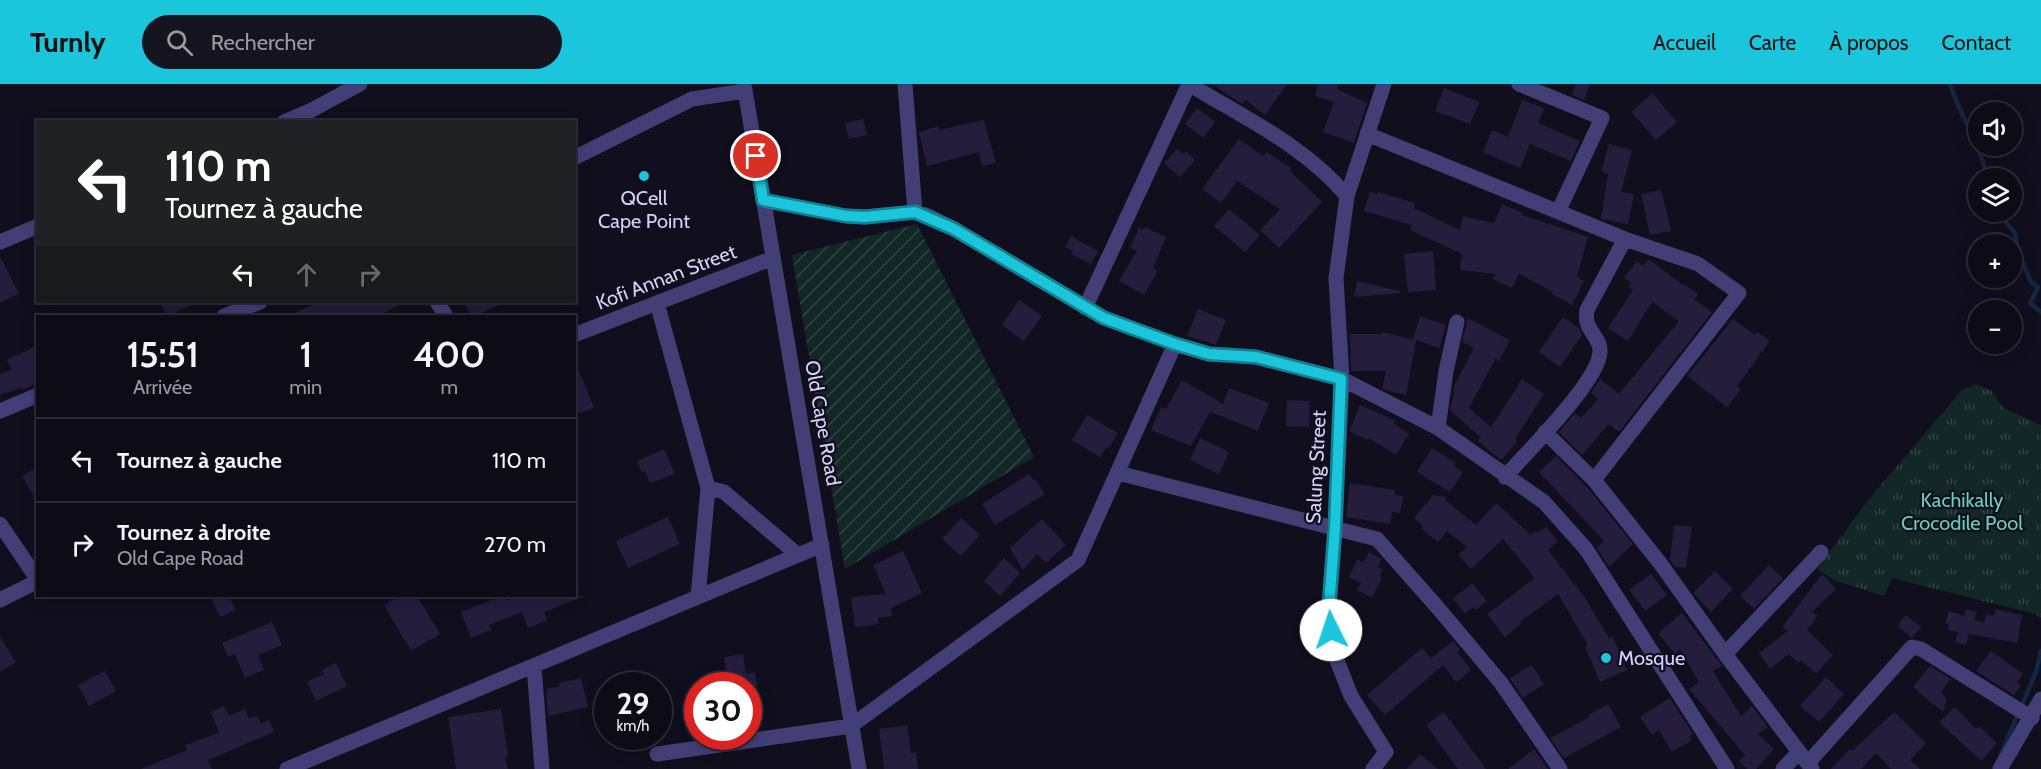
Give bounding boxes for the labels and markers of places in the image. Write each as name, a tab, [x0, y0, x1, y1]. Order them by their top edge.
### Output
pin	[730, 130, 781, 181]
marker: QCell Cape Point	[637, 169, 651, 183]
place label: QCell Cape Point	[598, 186, 690, 233]
place label: Mosque	[1618, 646, 1685, 670]
marker: Mosque	[1599, 651, 1613, 665]

